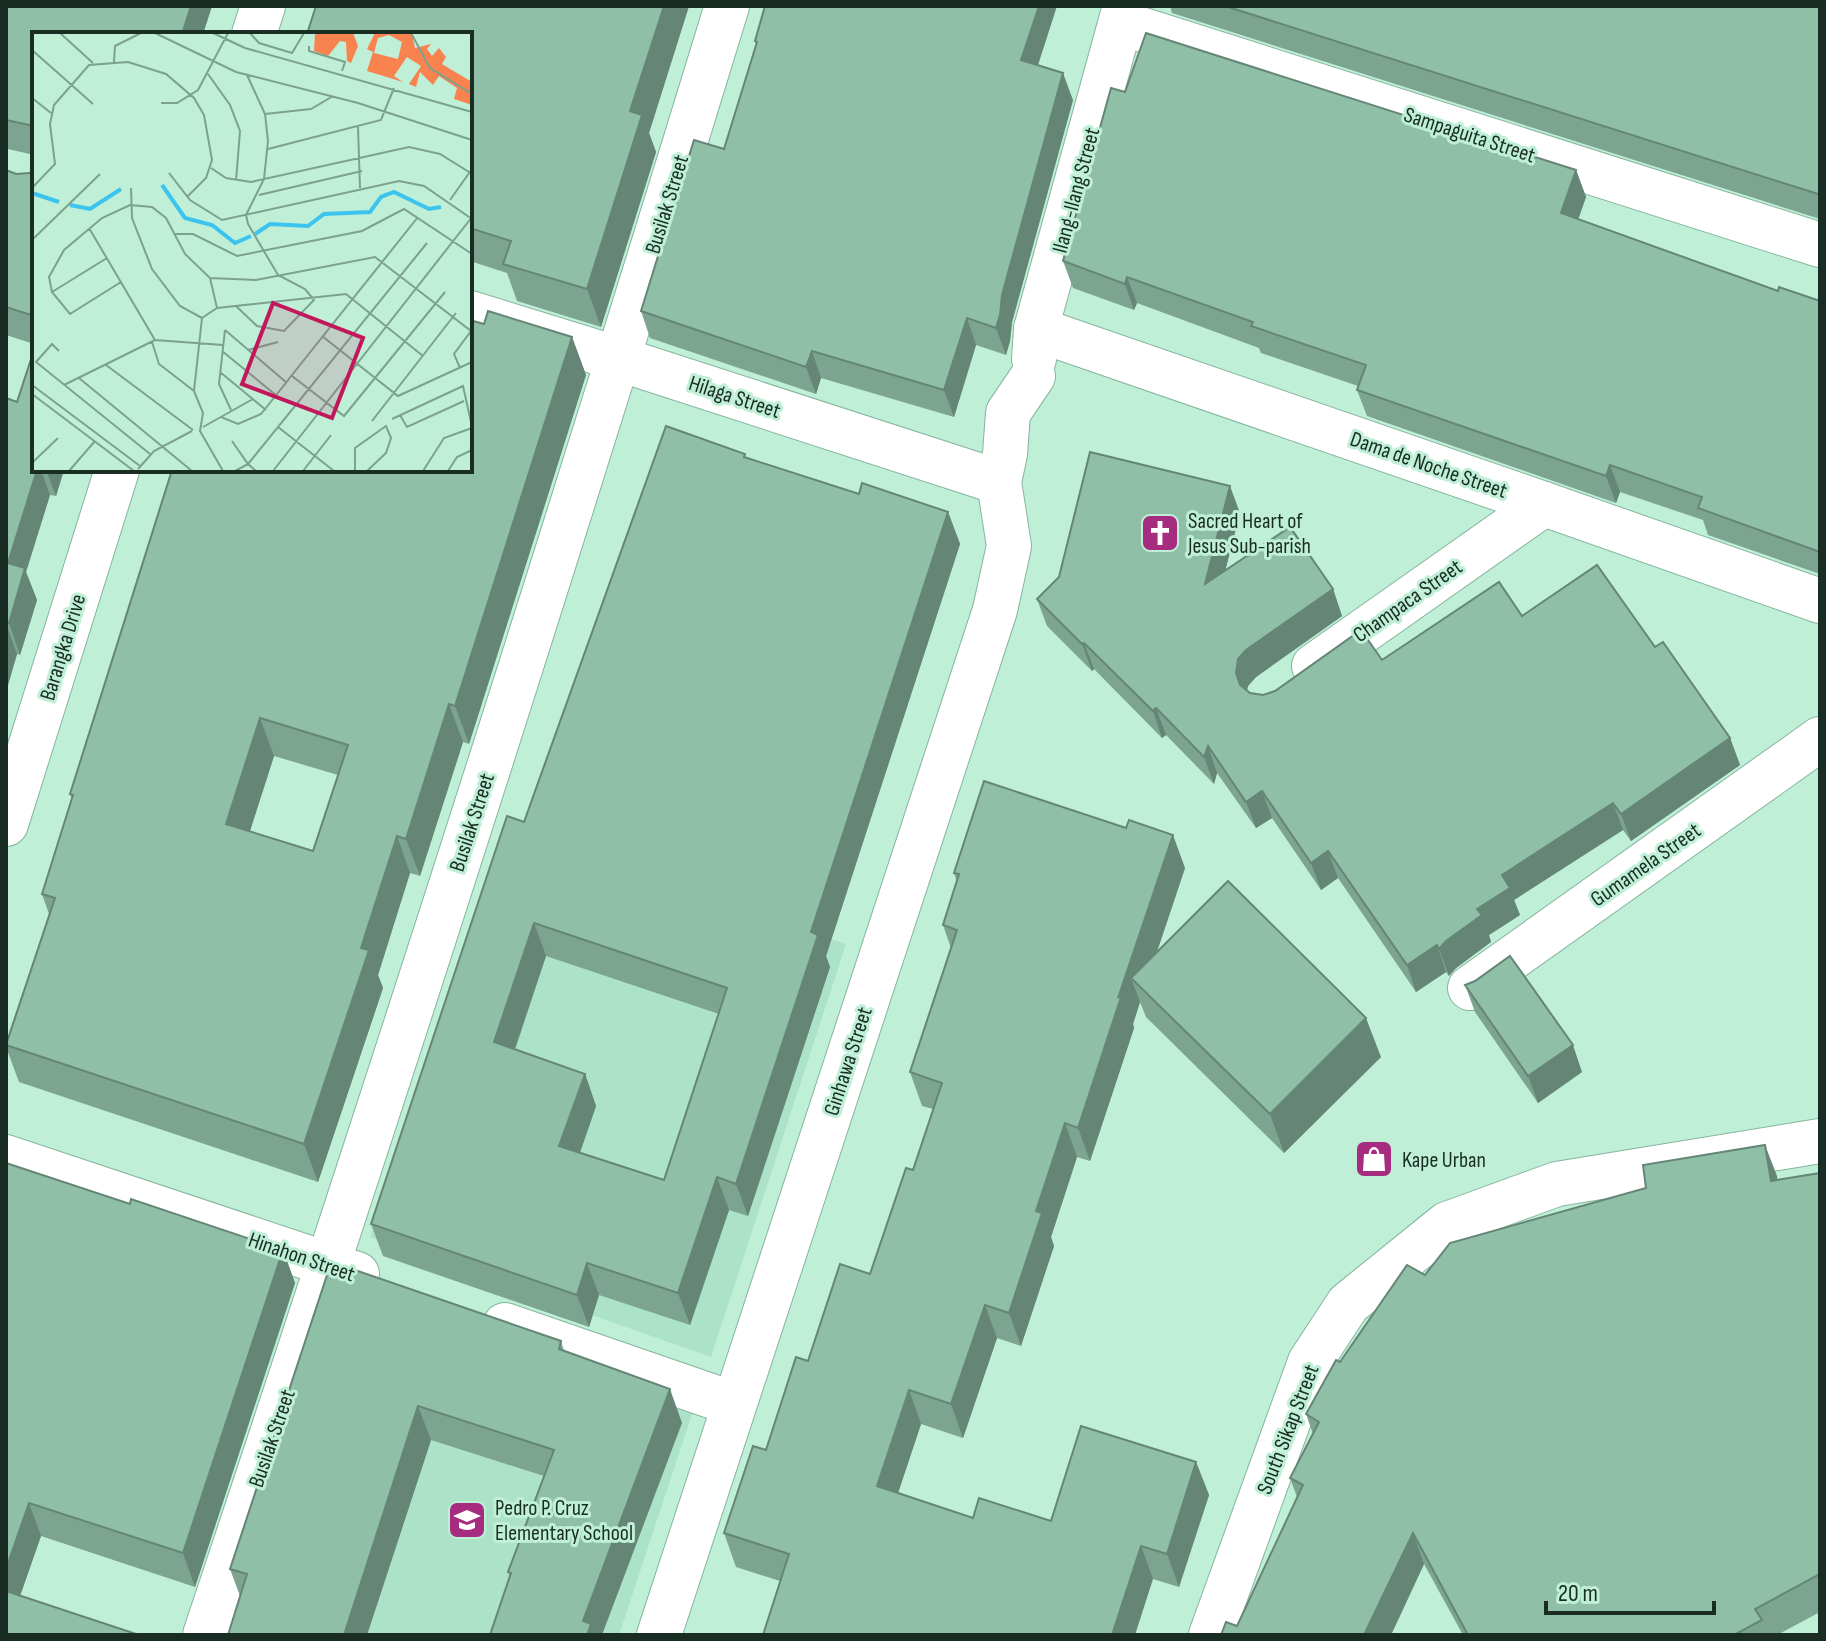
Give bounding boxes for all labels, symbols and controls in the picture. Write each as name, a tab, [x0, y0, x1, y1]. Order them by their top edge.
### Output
inset map	[32, 32, 472, 472]
street label: Sampaguita Street	[1400, 101, 1539, 169]
street label: Ilang-Ilang Street	[1047, 124, 1106, 256]
street label: Busilak Street	[640, 152, 695, 257]
street label: Hilaga Street	[685, 370, 784, 425]
street label: Dama de Noche Street	[1347, 426, 1511, 505]
place label: Sacred Heart of Jesus Sub-parish	[1187, 508, 1311, 560]
church icon: Sacred Heart of Jesus Sub-parish	[1139, 512, 1181, 554]
street label: Champaca Street	[1348, 554, 1468, 649]
street label: Barangka Drive	[34, 591, 92, 704]
street label: Busilak Street	[444, 770, 501, 875]
street label: Gumamela Street	[1586, 817, 1706, 913]
street label: Ginhawa Street	[818, 1003, 879, 1119]
shop icon: Kape Urban	[1353, 1138, 1395, 1180]
place label: Kape Urban	[1402, 1147, 1486, 1174]
street label: Hinahon Street	[245, 1227, 359, 1288]
street label: South Sikap Street	[1251, 1361, 1326, 1498]
street label: Busilak Street	[243, 1386, 302, 1491]
place label: Pedro P. Cruz Elementary School	[495, 1495, 633, 1547]
school or university icon: Pedro P. Cruz Elementary School	[446, 1499, 488, 1541]
scale bar	[1546, 1565, 1714, 1615]
text: 20 m	[1558, 1579, 1598, 1608]

